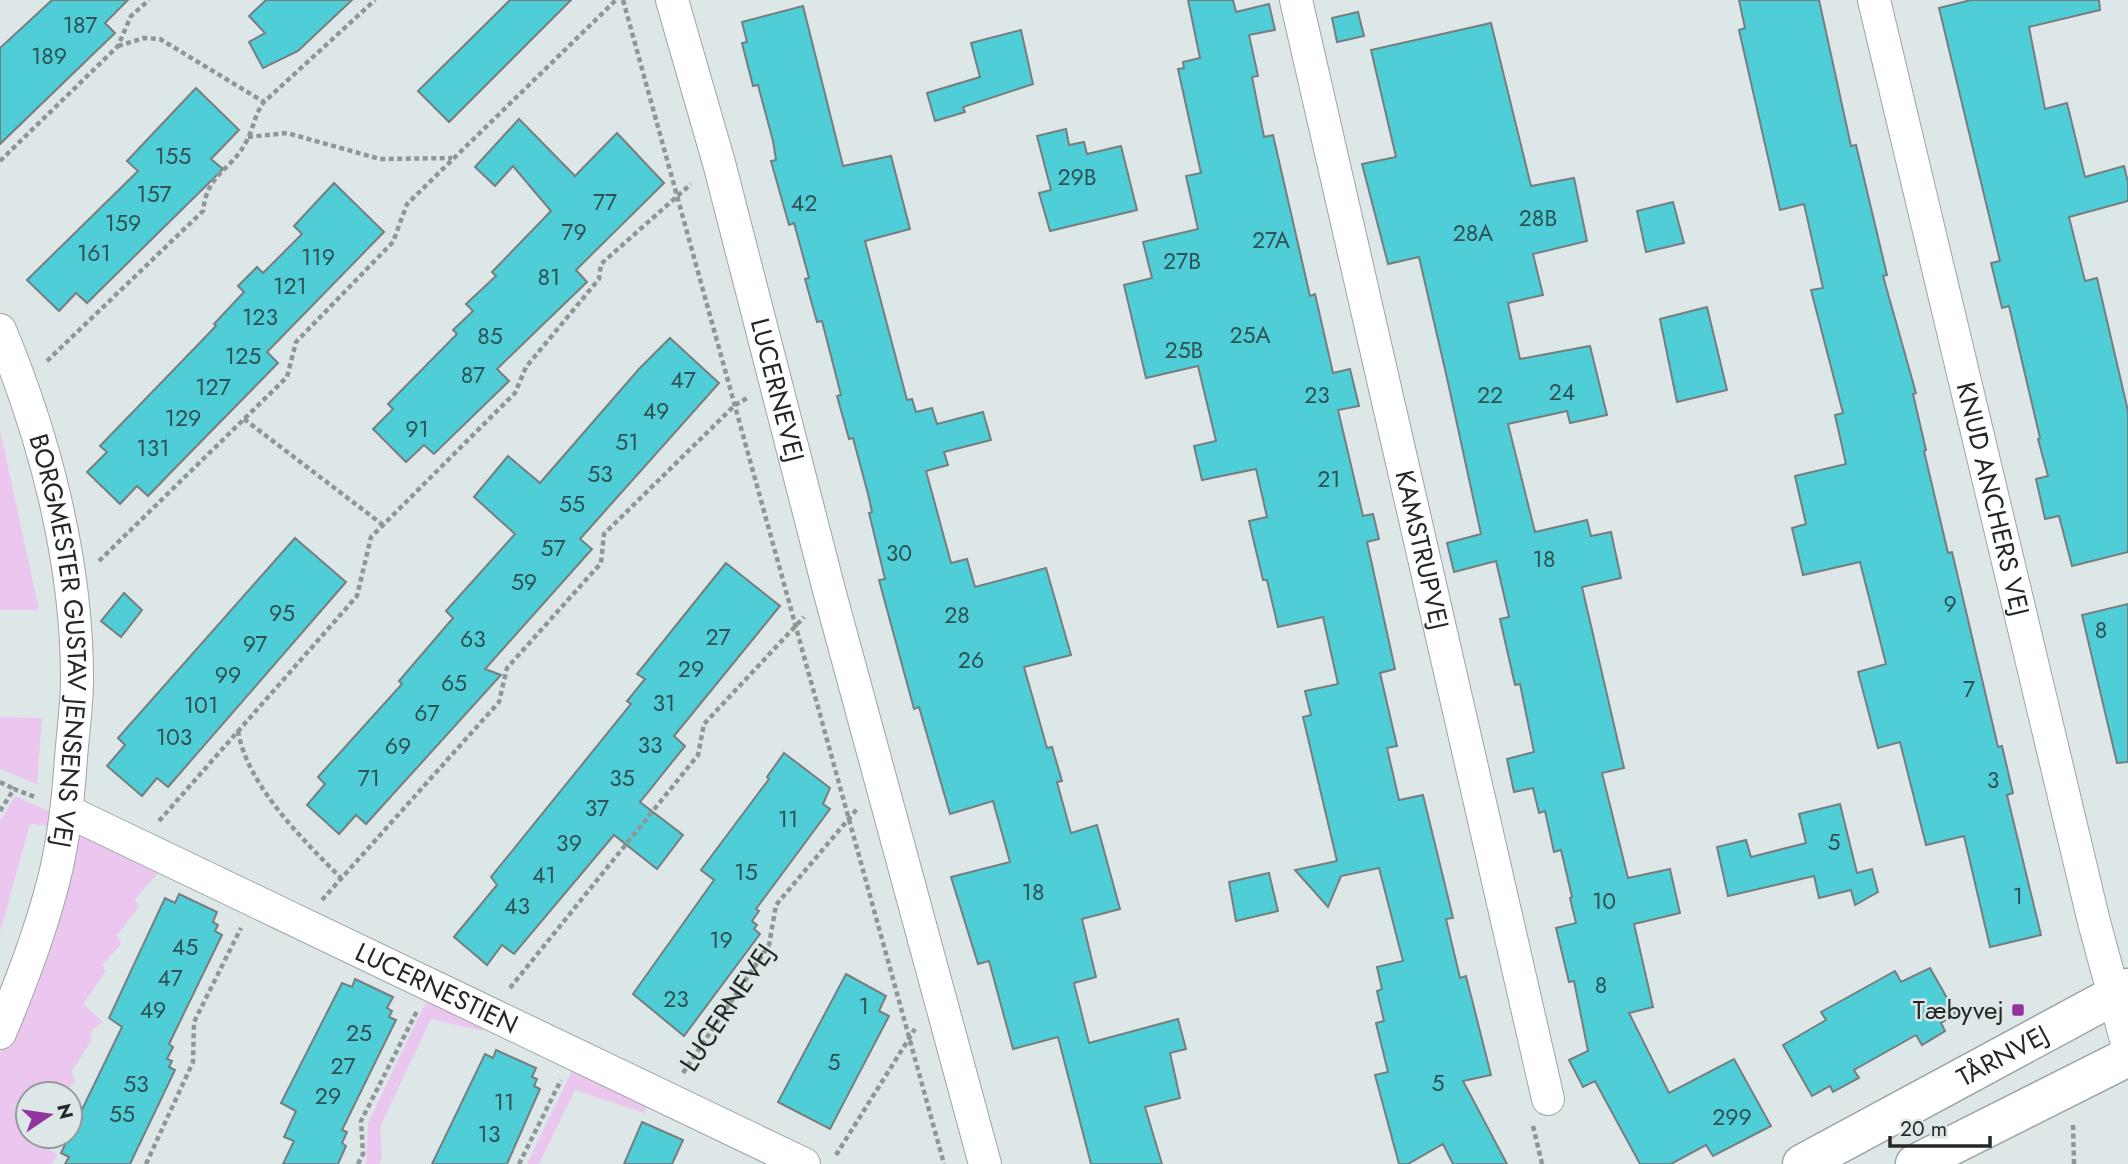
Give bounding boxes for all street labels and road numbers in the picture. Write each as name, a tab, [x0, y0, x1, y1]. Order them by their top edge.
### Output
street label: LUCERNEVEJ	[741, 314, 814, 466]
street label: KNUD ANCHERS VEJ	[1947, 378, 2039, 620]
street label: BORGMESTER GUSTAV JENSENS VEJ	[20, 429, 96, 850]
street label: KAMSTRUPVEJ	[1385, 466, 1459, 633]
street label: LUCERNESTIEN	[349, 933, 524, 1043]
street label: LUCERNEVEJ	[670, 936, 784, 1079]
street label: TÅRNVEJ	[1950, 1015, 2055, 1096]

